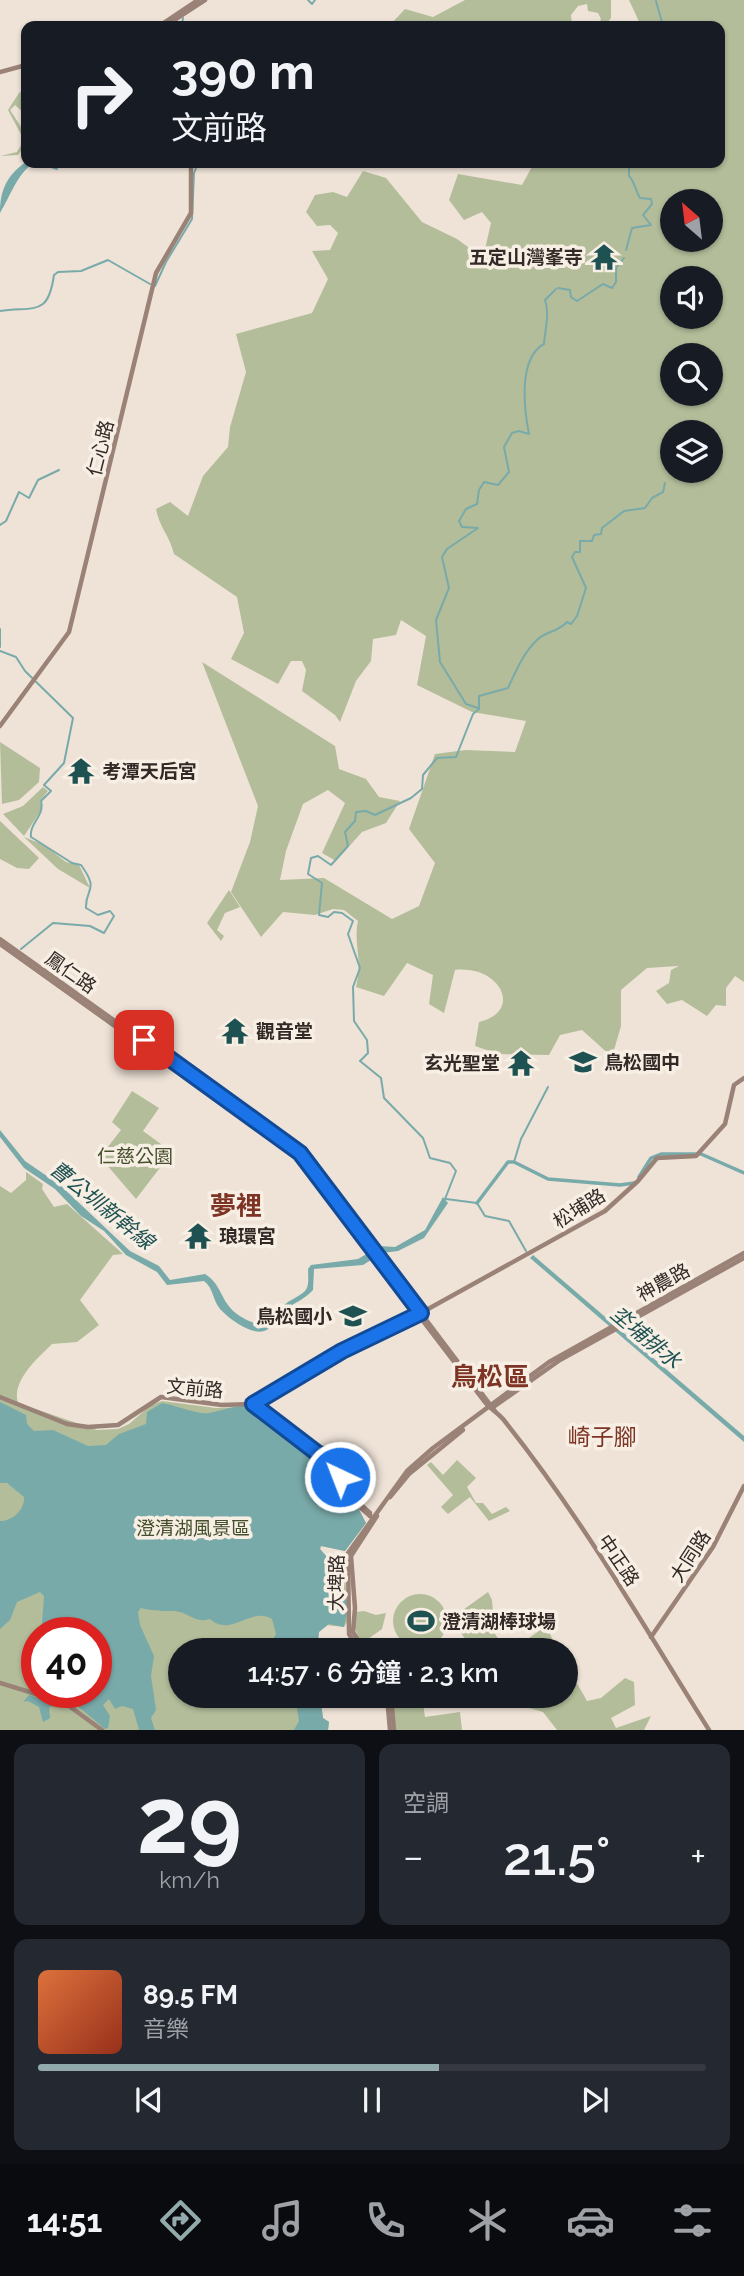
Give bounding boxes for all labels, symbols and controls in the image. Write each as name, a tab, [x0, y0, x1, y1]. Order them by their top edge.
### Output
text: 390 m	[171, 43, 315, 100]
icon: right	[56, 49, 147, 140]
text: 文前路	[171, 109, 267, 146]
north arrow	[660, 189, 723, 252]
map controls	[660, 189, 723, 483]
temple icon: 五定山灣峯寺	[589, 242, 619, 272]
place label: 五定山灣峯寺	[469, 246, 583, 268]
button: sound	[660, 266, 723, 329]
button: search	[660, 343, 723, 406]
street label: 仁心路	[82, 418, 118, 478]
button: layers	[660, 420, 723, 483]
temple icon: 考潭天后宮	[66, 756, 96, 786]
place label: 考潭天后宮	[102, 760, 197, 782]
street label: 鳳仁路	[41, 947, 101, 997]
pin	[114, 1010, 174, 1070]
temple icon: 觀音堂	[220, 1016, 250, 1046]
place label: 觀音堂	[256, 1020, 313, 1042]
icon: arrive	[125, 1021, 163, 1059]
school or university icon: 鳥松國中	[568, 1047, 598, 1077]
temple icon: 玄光聖堂	[506, 1048, 536, 1078]
place label: 鳥松國中	[604, 1051, 680, 1073]
place label: 玄光聖堂	[424, 1052, 500, 1074]
park label: 仁慈公園	[97, 1145, 173, 1167]
water label: 曹公圳新幹線	[45, 1156, 160, 1256]
street label: 松埔路	[549, 1184, 609, 1232]
district label: 夢裡	[210, 1191, 262, 1221]
temple icon: 琅環宮	[183, 1221, 213, 1251]
place label: 琅環宮	[219, 1225, 276, 1247]
street label: 神農路	[633, 1259, 693, 1305]
water label: 坔埔排水	[606, 1300, 687, 1374]
school or university icon: 鳥松國小	[338, 1301, 368, 1331]
place label: 鳥松國小	[256, 1305, 332, 1327]
district label: 鳥松區	[451, 1362, 529, 1392]
street label: 文前路	[166, 1375, 224, 1401]
district label: 崎子腳	[568, 1423, 637, 1450]
position arrow	[303, 1440, 377, 1514]
park label: 澄清湖風景區	[136, 1517, 250, 1539]
street label: 大同路	[665, 1526, 715, 1586]
street label: 中正路	[594, 1530, 644, 1590]
street label: 大埤路	[325, 1554, 347, 1612]
sports icon: 澄清湖棒球場	[406, 1606, 436, 1636]
place label: 澄清湖棒球場	[442, 1610, 556, 1632]
speed limit sign: 40	[21, 1617, 112, 1708]
text: 14:57 · 6 分鐘 · 2.3 km	[247, 1658, 499, 1688]
text: 29	[137, 1767, 242, 1874]
text: 空調	[403, 1789, 449, 1816]
text: 21.5°	[503, 1826, 610, 1887]
text: −	[403, 1834, 423, 1879]
text: +	[690, 1834, 706, 1879]
text: km/h	[159, 1866, 220, 1893]
text: 89.5 FM	[143, 1980, 238, 2010]
text: 音樂	[143, 2015, 189, 2042]
icon: previous	[130, 2081, 168, 2119]
icon: pause	[353, 2081, 391, 2119]
icon: next	[576, 2081, 614, 2119]
icon: directions	[156, 2196, 205, 2245]
icon: music	[258, 2196, 307, 2245]
icon: phone	[361, 2196, 410, 2245]
icon: climate	[463, 2196, 512, 2245]
icon: car	[566, 2196, 615, 2245]
icon: filters	[668, 2196, 717, 2245]
text: 14:51	[27, 2202, 102, 2239]

